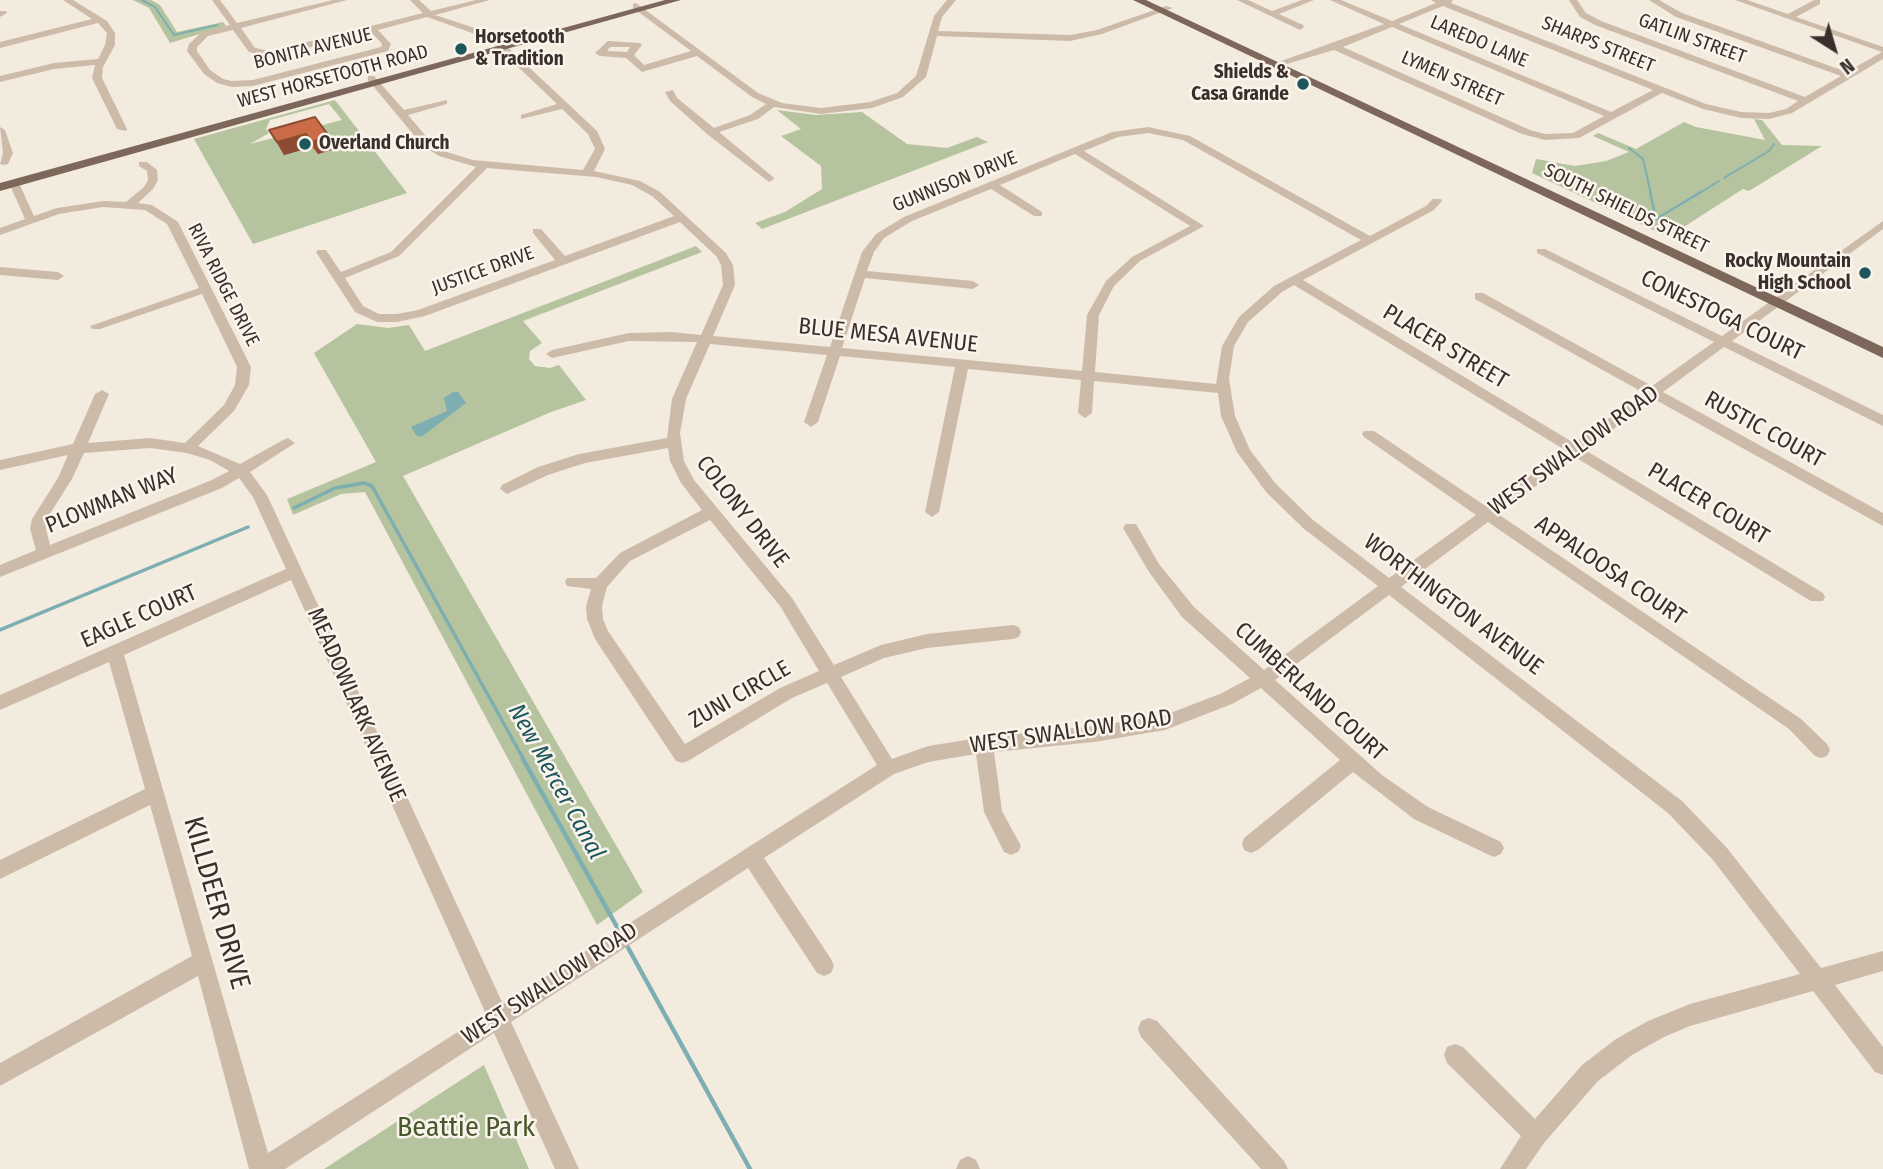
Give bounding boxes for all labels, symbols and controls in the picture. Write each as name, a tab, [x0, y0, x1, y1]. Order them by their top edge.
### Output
street label: GATLIN STREET	[1635, 9, 1749, 69]
street label: LAREDO LANE	[1427, 11, 1531, 73]
street label: SHARPS STREET	[1538, 12, 1658, 78]
north arrow	[1799, 14, 1869, 84]
street label: BONITA AVENUE	[252, 23, 374, 75]
place label: Horsetooth & Tradition	[475, 27, 565, 71]
street label: WEST HORSETOOTH ROAD	[235, 41, 431, 113]
marker: Horsetooth & Tradition	[453, 41, 469, 57]
street label: LYMEN STREET	[1398, 46, 1506, 112]
text: N	[1835, 54, 1858, 79]
place label: Shields & Casa Grande	[1191, 62, 1289, 106]
marker: Shields & Casa Grande	[1295, 76, 1311, 92]
place label: Overland Church	[319, 133, 449, 155]
marker: Overland Church	[297, 136, 313, 152]
street label: GUNNISON DRIVE	[889, 147, 1021, 217]
street label: SOUTH SHIELDS STREET	[1540, 159, 1712, 259]
street label: RIVA RIDGE DRIVE	[182, 220, 264, 350]
street label: JUSTICE DRIVE	[429, 242, 537, 300]
place label: Rocky Mountain High School	[1725, 251, 1851, 295]
street label: CONESTOGA COURT	[1636, 265, 1808, 367]
marker: Rocky Mountain High School	[1857, 265, 1873, 281]
street label: PLACER STREET	[1378, 299, 1512, 395]
street label: BLUE MESA AVENUE	[797, 313, 979, 359]
street label: WEST SWALLOW ROAD	[1484, 380, 1664, 522]
street label: RUSTIC COURT	[1699, 386, 1829, 474]
street label: COLONY DRIVE	[690, 451, 794, 573]
street label: PLACER COURT	[1642, 457, 1774, 551]
street label: PLOWMAN WAY	[42, 462, 182, 540]
street label: APPALOOSA COURT	[1529, 510, 1691, 632]
street label: WORTHINGTON AVENUE	[1358, 529, 1548, 681]
street label: EAGLE COURT	[77, 579, 201, 655]
street label: MEADOWLARK AVENUE	[301, 604, 411, 806]
street label: CUMBERLAND COURT	[1229, 617, 1391, 767]
street label: ZUNI CIRCLE	[684, 655, 796, 735]
water label: New Mercer Canal	[501, 699, 611, 865]
street label: WEST SWALLOW ROAD	[968, 704, 1174, 760]
street label: KILLDEER DRIVE	[175, 813, 257, 993]
street label: WEST SWALLOW ROAD	[457, 917, 643, 1051]
park label: Beattie Park	[397, 1111, 535, 1145]

